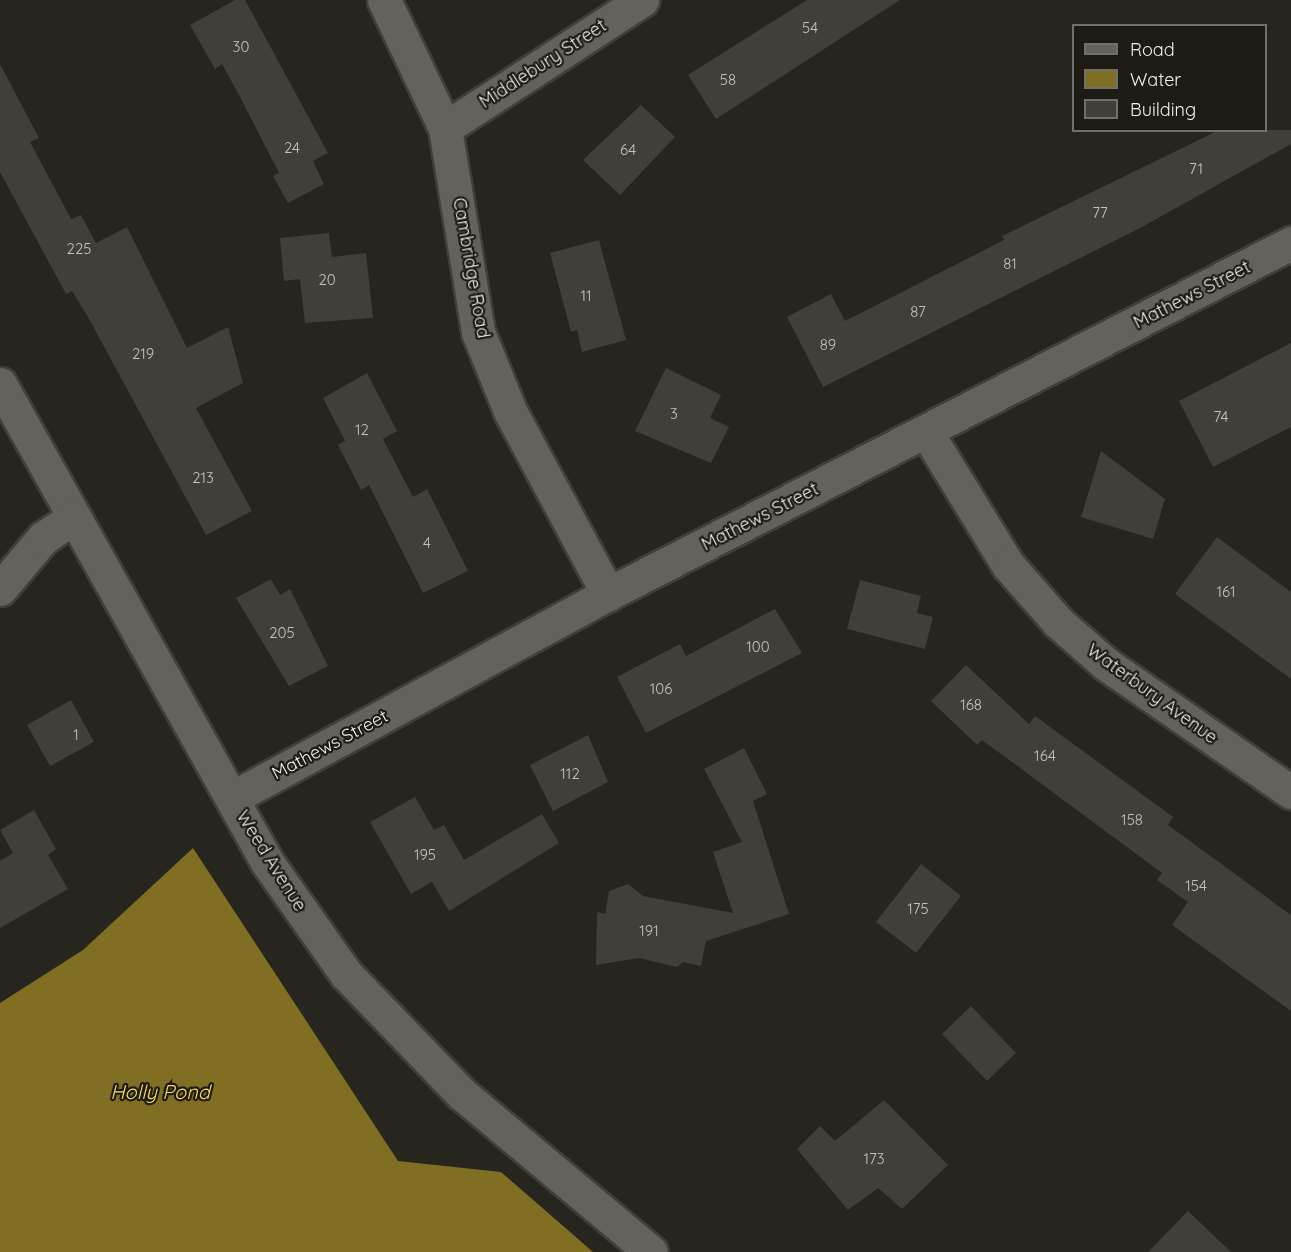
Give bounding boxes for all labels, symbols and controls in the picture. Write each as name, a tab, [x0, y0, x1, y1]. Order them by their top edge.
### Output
street label: Middlebury Street	[475, 15, 611, 113]
house number: 54	[802, 19, 818, 37]
legend	[1072, 24, 1267, 132]
house number: 30	[233, 38, 249, 56]
text: Road	[1130, 38, 1175, 61]
text: Water	[1130, 68, 1181, 91]
house number: 58	[720, 71, 736, 89]
text: Building	[1130, 98, 1196, 121]
house number: 24	[284, 139, 300, 157]
house number: 64	[620, 141, 636, 159]
house number: 71	[1189, 160, 1203, 178]
street label: Cambridge Road	[448, 196, 494, 340]
house number: 77	[1092, 204, 1108, 222]
house number: 225	[67, 240, 91, 258]
house number: 81	[1003, 255, 1017, 273]
street label: Mathews Street	[1130, 256, 1254, 334]
house number: 20	[318, 271, 336, 289]
house number: 11	[580, 287, 592, 305]
house number: 87	[910, 303, 926, 321]
house number: 89	[820, 336, 836, 354]
house number: 219	[132, 345, 154, 363]
house number: 3	[670, 405, 678, 423]
house number: 74	[1214, 408, 1228, 426]
house number: 12	[355, 421, 369, 439]
house number: 213	[192, 469, 214, 487]
street label: Mathews Street	[698, 478, 822, 556]
house number: 4	[423, 534, 431, 552]
house number: 161	[1216, 583, 1236, 601]
house number: 205	[269, 624, 295, 642]
house number: 100	[746, 638, 770, 656]
street label: Waterbury Avenue	[1083, 639, 1221, 749]
house number: 106	[650, 680, 672, 698]
house number: 168	[960, 696, 982, 714]
street label: Mathews Street	[268, 705, 392, 785]
house number: 1	[73, 726, 79, 744]
house number: 164	[1034, 747, 1056, 765]
house number: 112	[560, 765, 580, 783]
street label: Weed Avenue	[231, 807, 311, 915]
house number: 158	[1121, 811, 1143, 829]
house number: 195	[414, 846, 436, 864]
house number: 154	[1185, 877, 1207, 895]
house number: 175	[907, 900, 929, 918]
house number: 191	[639, 922, 659, 940]
water label: Holly Pond	[110, 1079, 210, 1103]
house number: 173	[863, 1150, 885, 1168]

